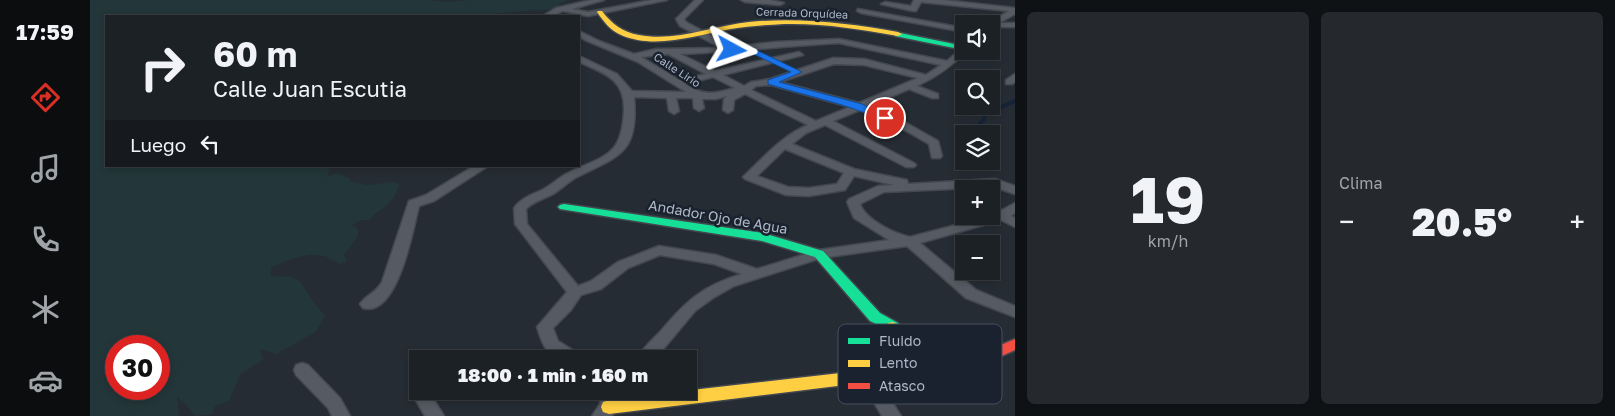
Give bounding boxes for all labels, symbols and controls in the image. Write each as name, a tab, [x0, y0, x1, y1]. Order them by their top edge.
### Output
street label: Cerrada Orquídea	[756, 4, 848, 21]
map controls	[955, 15, 1000, 280]
button: sound	[955, 15, 1000, 60]
text: 17:59	[16, 18, 74, 45]
position arrow	[705, 23, 757, 75]
text: 60 m	[213, 33, 297, 75]
icon: right	[130, 35, 195, 100]
street label: Calle Lirio	[652, 50, 703, 90]
button: search	[955, 70, 1000, 115]
text: Calle Juan Escutia	[213, 75, 407, 102]
icon: directions	[28, 80, 63, 115]
pin	[864, 97, 906, 139]
icon: arrive	[871, 104, 899, 132]
button: layers	[955, 125, 1000, 170]
icon: left	[196, 130, 224, 158]
text: Luego	[130, 133, 186, 156]
icon: music	[28, 151, 63, 186]
text: 19	[1131, 159, 1205, 237]
text: Clima	[1339, 173, 1383, 193]
button: +	[955, 180, 1000, 225]
street label: Andador Ojo de Agua	[647, 196, 789, 237]
text: 20.5°	[1412, 199, 1512, 244]
text: −	[1339, 205, 1354, 238]
text: +	[1570, 205, 1585, 238]
icon: phone	[28, 222, 63, 257]
text: km/h	[1148, 231, 1188, 251]
button: −	[955, 235, 1000, 280]
icon: climate	[28, 292, 63, 327]
legend	[838, 324, 1002, 404]
text: Fluido	[879, 332, 921, 349]
speed limit sign: 30	[105, 335, 170, 400]
text: Lento	[879, 354, 917, 371]
icon: car	[28, 363, 63, 398]
text: 18:00 · 1 min · 160 m	[458, 363, 648, 386]
text: Atasco	[879, 377, 925, 394]

